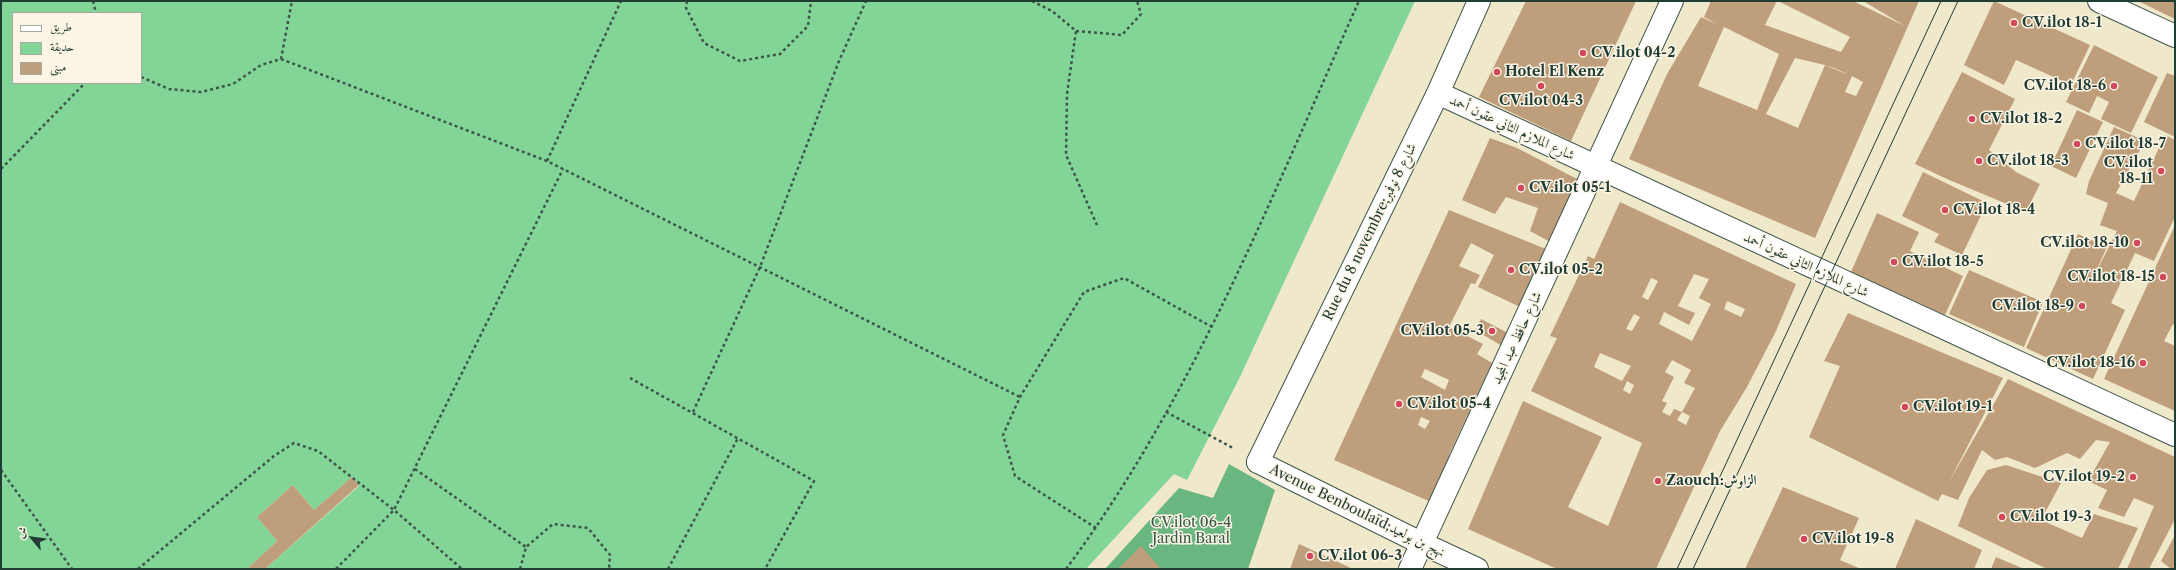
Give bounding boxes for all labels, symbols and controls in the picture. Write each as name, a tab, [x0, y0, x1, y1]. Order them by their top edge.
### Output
legend	[12, 12, 142, 84]
place label: CV.ilot 18-1	[2022, 15, 2102, 31]
marker: CV.ilot 18-1	[2009, 18, 2019, 28]
text: طريق	[50, 19, 72, 34]
text: حديقة	[50, 39, 74, 54]
place label: CV.ilot 04-2	[1591, 45, 1675, 61]
marker: CV.ilot 04-2	[1578, 48, 1588, 58]
text: مبنى	[50, 59, 66, 74]
place label: Hotel El Kenz	[1505, 64, 1604, 80]
marker: Hotel El Kenz	[1492, 67, 1502, 77]
place label: CV.ilot 18-6	[2024, 78, 2106, 94]
marker: CV.ilot 04-3	[1536, 81, 1546, 91]
marker: CV.ilot 18-6	[2109, 81, 2119, 91]
street label: شارع الملازم الثاني عقون أحمد	[1447, 92, 1577, 164]
place label: CV.ilot 04-3	[1499, 93, 1583, 109]
place label: CV.ilot 18-2	[1980, 111, 2062, 127]
marker: CV.ilot 18-2	[1967, 114, 1977, 124]
place label: CV.ilot 18-7	[2085, 136, 2166, 152]
marker: CV.ilot 18-7	[2072, 139, 2082, 149]
street label: Rue du 8 novembre;شارع 8 نوفمبر	[1320, 141, 1420, 323]
place label: CV.ilot 18-3	[1987, 153, 2069, 169]
place label: CV.ilot 18-11	[2104, 155, 2153, 188]
marker: CV.ilot 18-3	[1974, 156, 1984, 166]
marker: CV.ilot 18-11	[2156, 166, 2166, 176]
place label: CV.ilot 05-1	[1529, 180, 1611, 196]
marker: CV.ilot 05-1	[1516, 183, 1526, 193]
place label: CV.ilot 18-4	[1953, 202, 2035, 218]
marker: CV.ilot 18-4	[1940, 205, 1950, 215]
street label: شارع الملازم الثاني عقون أحمد	[1741, 229, 1871, 301]
place label: CV.ilot 18-10	[2040, 235, 2129, 251]
marker: CV.ilot 18-10	[2132, 238, 2142, 248]
place label: CV.ilot 18-5	[1902, 254, 1984, 270]
marker: CV.ilot 18-5	[1889, 257, 1899, 267]
place label: CV.ilot 05-2	[1519, 262, 1603, 278]
marker: CV.ilot 05-2	[1506, 265, 1516, 275]
place label: CV.ilot 18-15	[2067, 269, 2155, 285]
marker: CV.ilot 18-15	[2158, 272, 2168, 282]
street label: شارع حافظ عبد المجيد	[1488, 289, 1546, 387]
place label: CV.ilot 18-9	[1992, 298, 2074, 314]
marker: CV.ilot 18-9	[2077, 301, 2087, 311]
place label: CV.ilot 05-3	[1400, 323, 1484, 339]
marker: CV.ilot 05-3	[1487, 326, 1497, 336]
place label: CV.ilot 18-16	[2047, 355, 2135, 371]
marker: CV.ilot 18-16	[2138, 358, 2148, 368]
place label: CV.ilot 05-4	[1407, 396, 1491, 412]
marker: CV.ilot 05-4	[1394, 399, 1404, 409]
place label: CV.ilot 19-1	[1913, 399, 1993, 415]
marker: CV.ilot 19-1	[1900, 402, 1910, 412]
street label: Avenue Benboulaïd;نهج بن بولعيد	[1266, 461, 1448, 561]
place label: CV.ilot 19-2	[2043, 469, 2125, 485]
marker: CV.ilot 19-2	[2128, 472, 2138, 482]
place label: Zaouch:الزاوش	[1666, 473, 1757, 489]
marker: Zaouch:الزاوش	[1653, 476, 1663, 486]
place label: CV.ilot 19-3	[2010, 509, 2092, 525]
marker: CV.ilot 19-3	[1997, 512, 2007, 522]
park label: CV.ilot 06-4 Jardin Baral	[1151, 515, 1231, 548]
north arrow	[12, 518, 52, 558]
text: ش	[13, 524, 30, 540]
place label: CV.ilot 19-8	[1812, 531, 1894, 547]
marker: CV.ilot 19-8	[1799, 534, 1809, 544]
place label: CV.ilot 06-3	[1318, 548, 1402, 564]
marker: CV.ilot 06-3	[1305, 551, 1315, 561]

